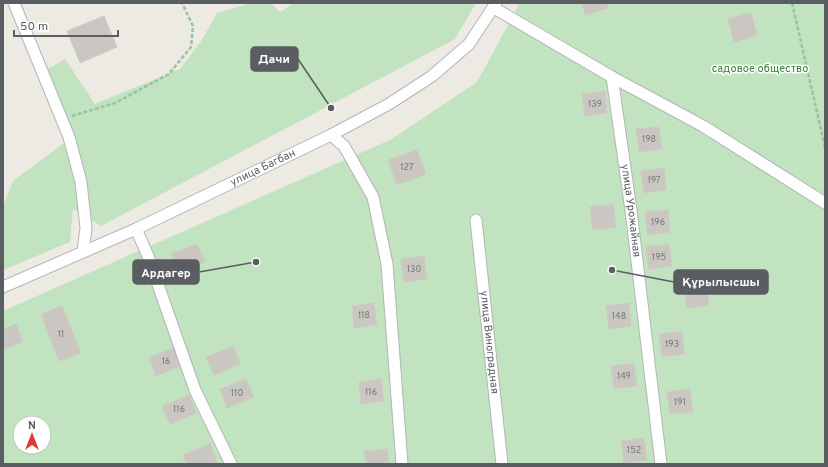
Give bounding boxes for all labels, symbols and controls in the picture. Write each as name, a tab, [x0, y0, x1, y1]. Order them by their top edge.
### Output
scale bar	[14, 12, 118, 38]
text: 50 m	[20, 19, 48, 35]
callout: Дачи	[251, 47, 298, 71]
text: Дачи	[258, 52, 290, 68]
park label: садовое общество	[712, 62, 808, 76]
house number: 139	[588, 99, 602, 110]
house number: 198	[642, 134, 656, 145]
street label: улица Багбан	[228, 146, 298, 190]
house number: 127	[400, 162, 414, 173]
street label: улица Урожайная	[618, 163, 644, 258]
house number: 197	[647, 175, 661, 186]
house number: 196	[651, 217, 665, 228]
house number: 195	[652, 252, 666, 263]
callout: Ардагер	[133, 260, 199, 284]
house number: 130	[407, 264, 421, 275]
text: Ардагер	[141, 266, 191, 282]
callout: Құрылысшы	[674, 270, 768, 294]
text: Құрылысшы	[682, 275, 760, 291]
street label: улица Виноградная	[477, 290, 501, 395]
house number: 118	[358, 310, 370, 321]
house number: 148	[612, 311, 626, 322]
house number: 11	[58, 329, 64, 340]
house number: 193	[665, 339, 679, 350]
house number: 16	[162, 356, 170, 367]
house number: 149	[617, 371, 631, 382]
house number: 116	[365, 387, 377, 398]
house number: 110	[231, 388, 243, 399]
house number: 191	[674, 397, 686, 408]
house number: 116	[173, 404, 185, 415]
north arrow	[12, 415, 52, 455]
text: N	[28, 419, 36, 433]
house number: 152	[627, 445, 641, 456]

